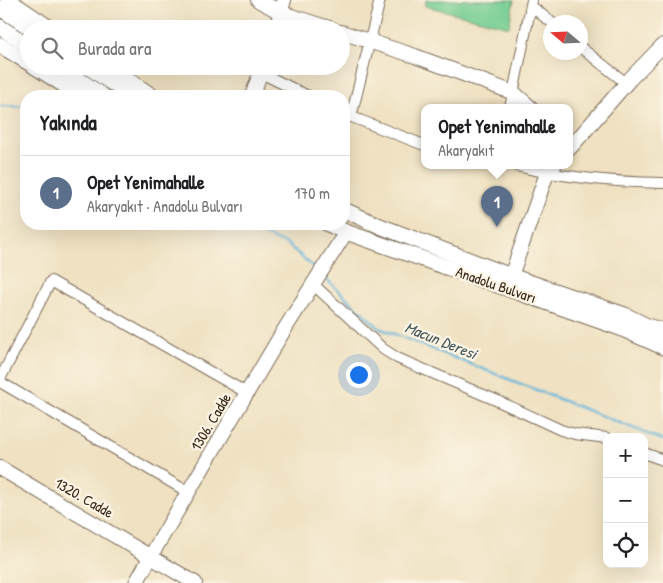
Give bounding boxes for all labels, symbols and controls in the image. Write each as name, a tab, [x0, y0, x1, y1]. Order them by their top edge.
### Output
north arrow	[543, 15, 588, 60]
search box	[20, 20, 350, 75]
icon: search	[38, 34, 66, 62]
text: Burada ara	[78, 35, 151, 61]
popup	[421, 104, 573, 169]
text: Yakında	[40, 108, 97, 137]
text: Opet Yenimahalle	[438, 113, 556, 139]
text: Akaryakıt	[438, 139, 494, 161]
text: Opet Yenimahalle	[87, 169, 205, 195]
text: 1	[53, 182, 59, 204]
text: 170 m	[295, 182, 330, 204]
pin: 1	[481, 186, 513, 227]
text: Akaryakıt · Anadolu Bulvarı	[87, 195, 243, 217]
street label: Anadolu Bulvarı	[453, 261, 539, 308]
water label: Macun Deresi	[402, 316, 481, 365]
your location	[346, 362, 372, 388]
street label: 1306. Cadde	[185, 389, 236, 454]
map controls	[603, 433, 648, 568]
button: +	[603, 433, 648, 478]
street label: 1320. Cadde	[51, 472, 117, 523]
button: −	[603, 478, 648, 523]
button: locate	[603, 523, 648, 568]

